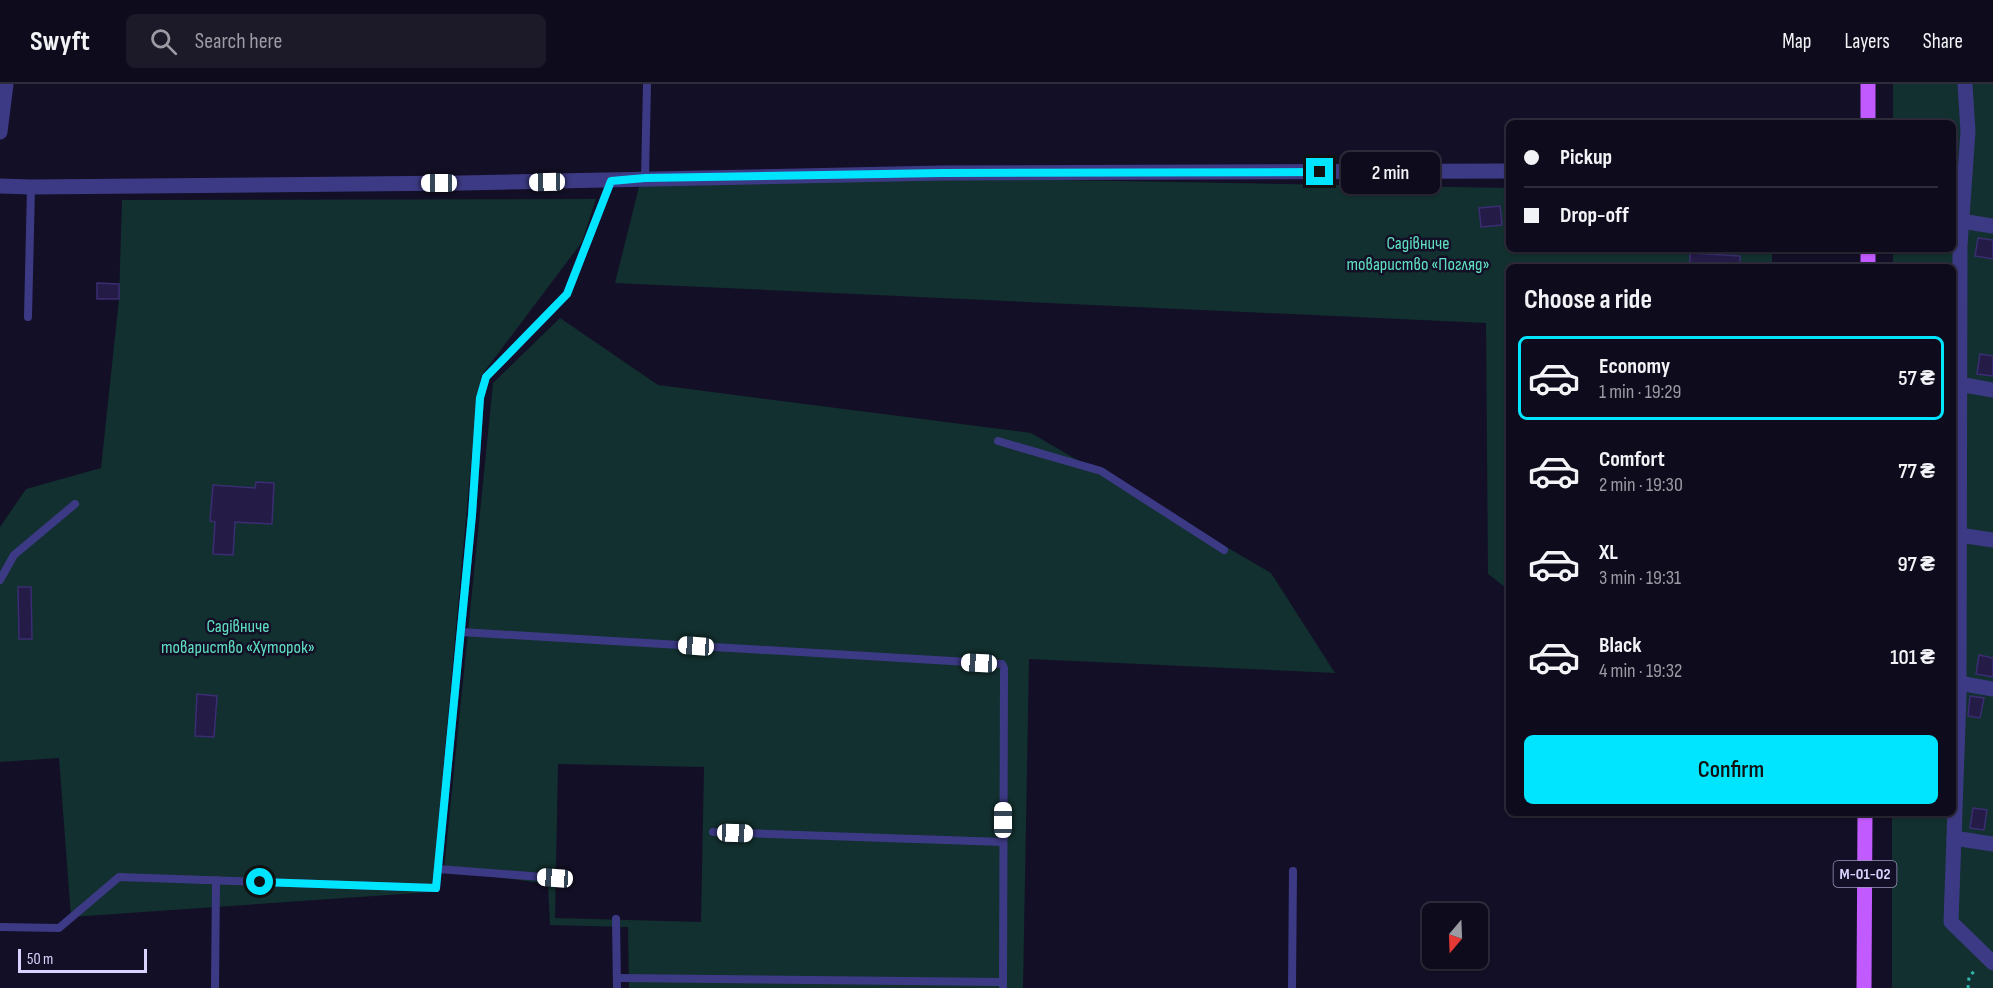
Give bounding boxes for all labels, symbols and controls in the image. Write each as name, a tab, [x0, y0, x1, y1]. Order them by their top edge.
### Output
search box	[126, 14, 546, 68]
text: Swyft	[30, 25, 90, 58]
icon: search	[147, 25, 180, 58]
text: Search here	[195, 28, 282, 55]
text: Map	[1782, 29, 1811, 54]
text: Layers	[1844, 29, 1890, 54]
text: Share	[1923, 29, 1963, 54]
text: Pickup	[1560, 144, 1612, 171]
callout: 2 min	[1341, 151, 1440, 193]
route end	[1306, 158, 1333, 185]
text: 2 min	[1372, 161, 1409, 185]
car	[529, 173, 565, 191]
car	[421, 174, 457, 192]
text: Drop-off	[1560, 202, 1629, 229]
park label: Садівниче товариство «Погляд»	[1346, 233, 1490, 275]
text: Choose a ride	[1524, 284, 1652, 316]
icon: car	[1527, 351, 1581, 405]
text: Economy	[1599, 353, 1670, 380]
text: 57 ₴	[1898, 365, 1935, 392]
text: 1 min · 19:29	[1599, 380, 1681, 404]
icon: car	[1527, 444, 1581, 498]
text: Comfort	[1599, 446, 1665, 473]
text: 77 ₴	[1898, 458, 1935, 485]
text: 2 min · 19:30	[1599, 473, 1683, 497]
icon: car	[1527, 537, 1581, 591]
text: XL	[1599, 539, 1618, 566]
text: 97 ₴	[1897, 551, 1935, 578]
text: 3 min · 19:31	[1599, 566, 1681, 590]
park label: Садівниче товариство «Хуторок»	[161, 616, 315, 658]
icon: car	[1527, 630, 1581, 684]
text: Black	[1599, 632, 1641, 659]
car	[677, 636, 715, 656]
text: 101 ₴	[1890, 644, 1935, 671]
car	[961, 653, 997, 673]
text: 4 min · 19:32	[1599, 659, 1682, 683]
button: Confirm	[1524, 735, 1938, 804]
car	[994, 802, 1012, 838]
car	[717, 823, 753, 843]
road number: М-01-02	[1834, 861, 1896, 887]
route start	[246, 868, 273, 895]
car	[536, 868, 574, 888]
north arrow	[1422, 903, 1488, 969]
map controls	[1422, 903, 1488, 969]
scale bar	[18, 946, 147, 974]
text: 50 m	[27, 950, 53, 969]

